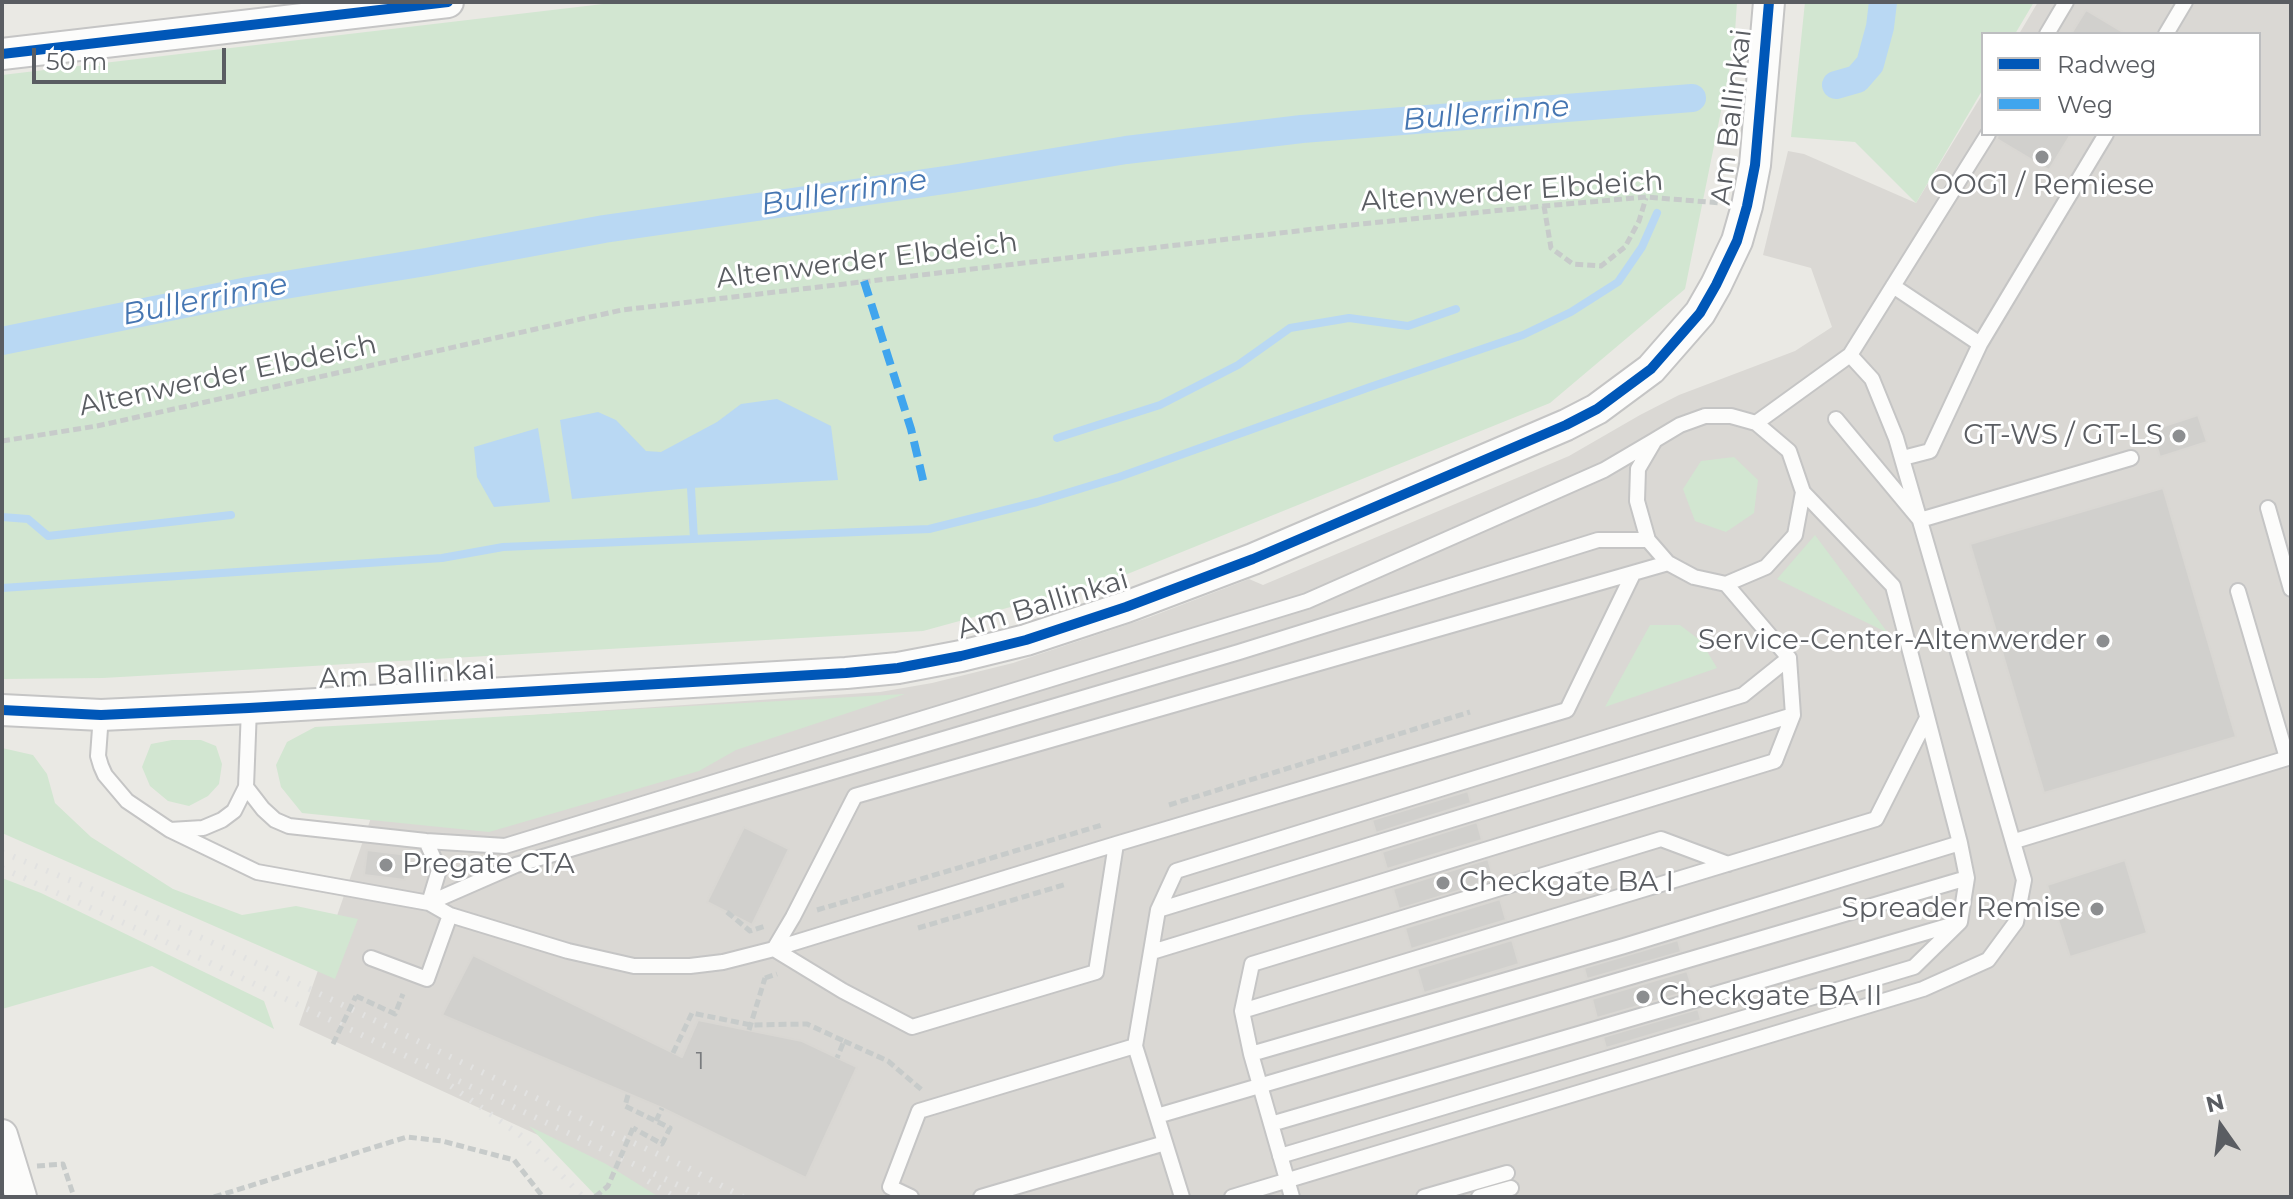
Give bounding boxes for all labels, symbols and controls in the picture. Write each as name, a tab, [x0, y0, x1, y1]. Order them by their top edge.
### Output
street label: Am Ballinkai	[1705, 27, 1759, 207]
scale bar	[36, 32, 230, 82]
legend	[1981, 32, 2261, 136]
text: 50 m	[46, 47, 107, 76]
text: Radweg	[2057, 50, 2156, 79]
water label: Bullerrinne	[1401, 89, 1571, 139]
text: Weg	[2057, 90, 2113, 119]
marker: OOG1 / Remiese	[2033, 148, 2051, 166]
water label: Bullerrinne	[759, 162, 929, 224]
street label: Altenwerder Elbdeich	[1360, 165, 1664, 219]
place label: OOG1 / Remiese	[1930, 169, 2154, 203]
street label: Altenwerder Elbdeich	[714, 226, 1020, 296]
water label: Bullerrinne	[119, 266, 291, 334]
street label: Altenwerder Elbdeich	[76, 328, 380, 424]
place label: GT-WS / GT-LS	[1963, 419, 2163, 453]
marker: GT-WS / GT-LS	[2170, 427, 2188, 445]
street label: Am Ballinkai	[954, 563, 1132, 647]
place label: Service-Center-Altenwerder	[1698, 624, 2087, 658]
marker: Service-Center-Altenwerder	[2094, 632, 2112, 650]
street label: Am Ballinkai	[318, 654, 496, 696]
place label: Pregate CTA	[402, 848, 575, 882]
marker: Pregate CTA	[377, 856, 395, 874]
place label: Checkgate BA I	[1459, 866, 1674, 900]
marker: Checkgate BA I	[1434, 874, 1452, 892]
place label: Spreader Remise	[1841, 892, 2081, 926]
marker: Spreader Remise	[2088, 900, 2106, 918]
place label: Checkgate BA II	[1659, 980, 1882, 1014]
marker: Checkgate BA II	[1634, 988, 1652, 1006]
house number: 1	[696, 1048, 704, 1076]
north arrow	[2181, 1087, 2261, 1167]
text: N	[2203, 1088, 2227, 1118]

